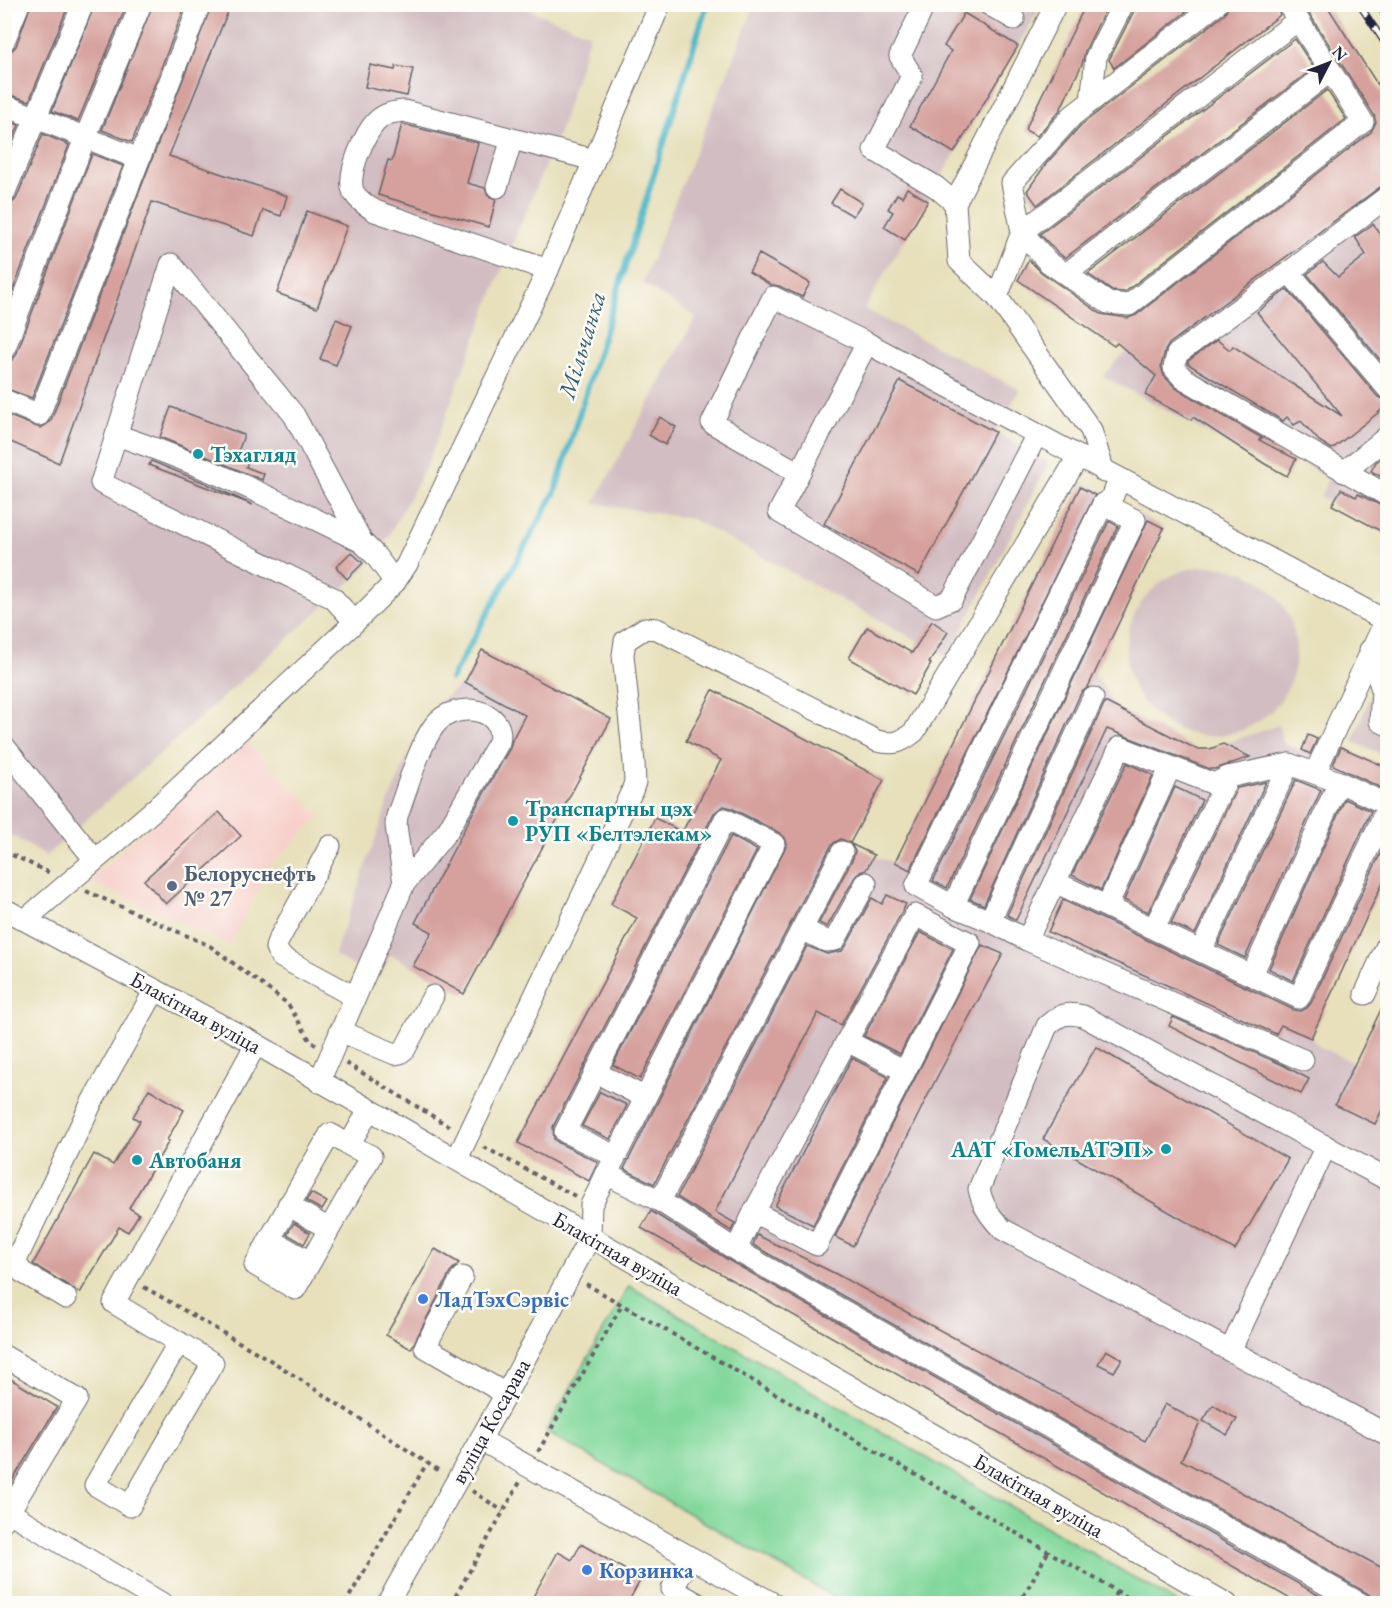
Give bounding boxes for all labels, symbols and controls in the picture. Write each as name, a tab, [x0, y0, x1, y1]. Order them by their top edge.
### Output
north arrow	[1299, 33, 1359, 93]
text: N	[1328, 41, 1352, 65]
water label: Мільчанка	[550, 288, 612, 404]
place label: Тэхагляд	[210, 440, 297, 469]
marker: Тэхагляд	[191, 447, 205, 461]
place label: Транспартны цэх РУП «Белтэлекам»	[525, 794, 712, 848]
marker: Транспартны цэх РУП «Белтэлекам»	[506, 814, 520, 828]
place label: Белоруснефть № 27	[184, 859, 316, 913]
marker: Белоруснефть № 27	[165, 879, 179, 893]
street label: Блакітная вуліца	[125, 964, 267, 1061]
place label: ААТ «ГомельАТЭП»	[950, 1135, 1154, 1164]
marker: ААТ «ГомельАТЭП»	[1159, 1142, 1173, 1156]
place label: Автобаня	[148, 1146, 242, 1175]
marker: Автобаня	[130, 1153, 144, 1167]
street label: Блакітная вуліца	[547, 1204, 688, 1303]
place label: ЛадТэхСэрвіс	[435, 1285, 569, 1314]
marker: ЛадТэхСэрвіс	[416, 1292, 430, 1306]
street label: вуліца Косарава	[444, 1353, 537, 1489]
street label: Блакітная вуліца	[968, 1446, 1109, 1545]
place label: Корзинка	[599, 1556, 694, 1585]
marker: Корзинка	[580, 1563, 594, 1577]

